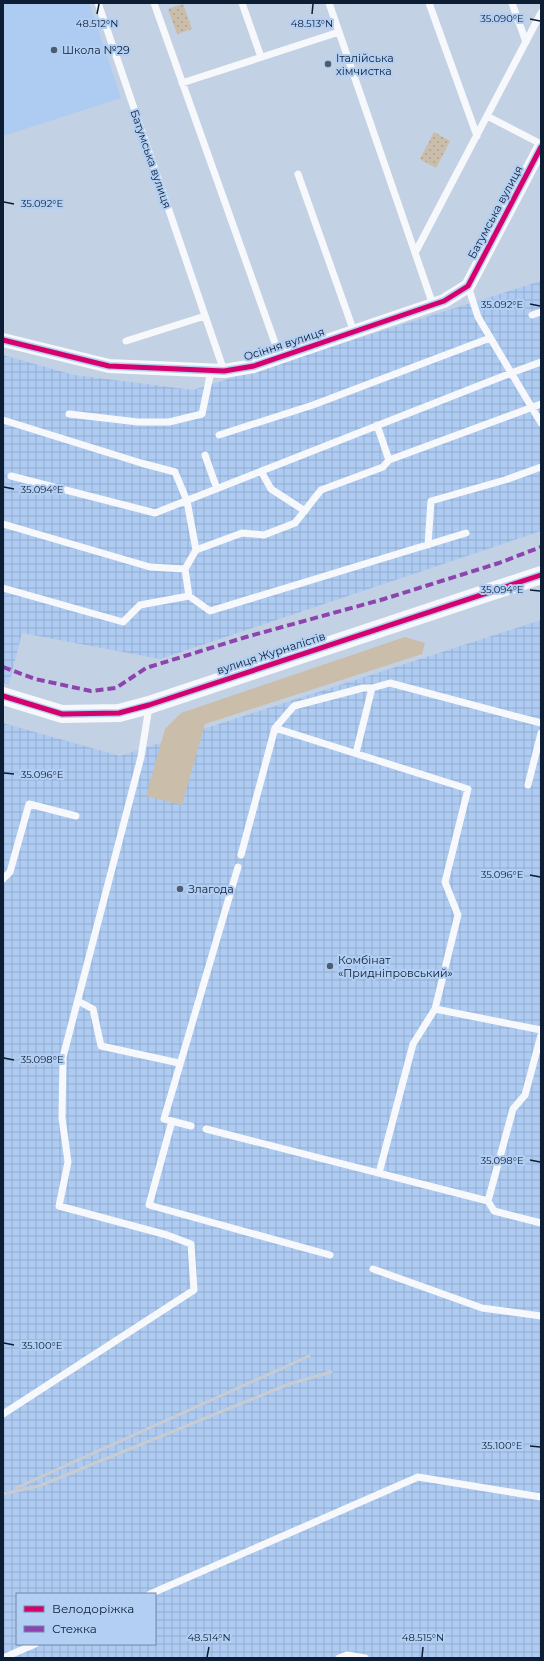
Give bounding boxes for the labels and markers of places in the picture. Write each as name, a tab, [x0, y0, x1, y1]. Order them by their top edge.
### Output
place label: Школа №29	[62, 43, 130, 57]
marker: Школа №29	[49, 45, 59, 55]
place label: Італійська хімчистка	[336, 51, 394, 78]
marker: Італійська хімчистка	[323, 59, 333, 69]
place label: Злагода	[188, 882, 234, 896]
marker: Злагода	[175, 884, 185, 894]
place label: Комбінат «Придніпровський»	[338, 953, 453, 980]
marker: Комбінат «Придніпровський»	[325, 961, 335, 971]

